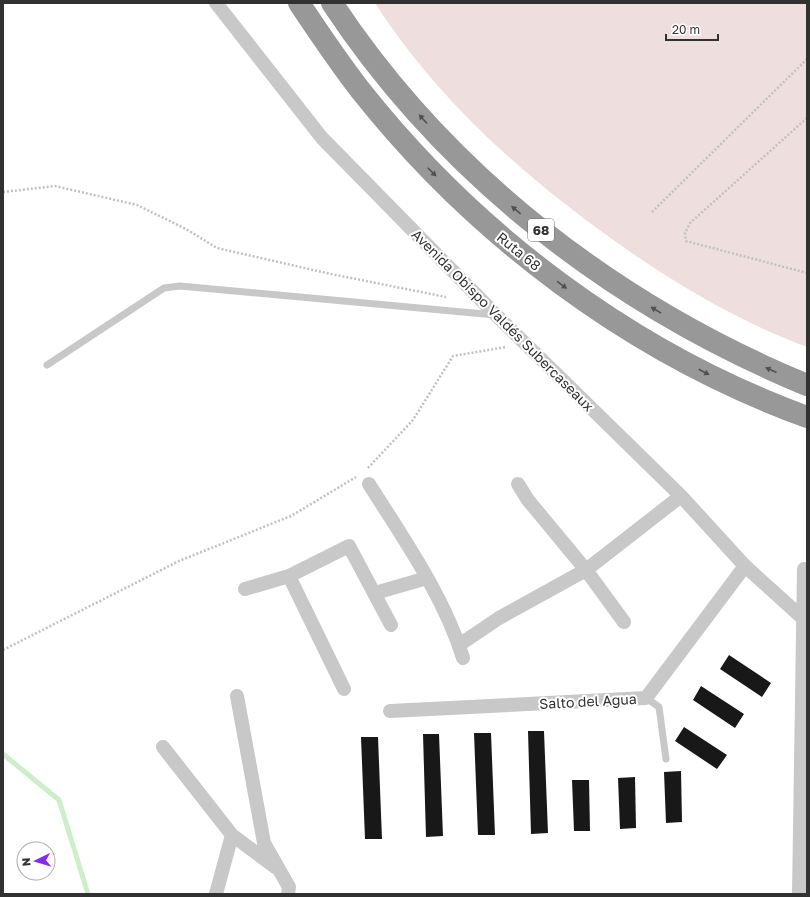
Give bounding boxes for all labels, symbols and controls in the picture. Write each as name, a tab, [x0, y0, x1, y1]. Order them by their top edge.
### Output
scale bar	[666, 16, 718, 42]
text: 20 m	[672, 22, 700, 37]
one-way arrow	[419, 114, 428, 124]
one-way arrow	[427, 167, 437, 177]
one-way arrow	[511, 205, 522, 214]
road number: 68	[528, 219, 554, 241]
street label: Avenida Obispo Valdés Subercaseaux	[408, 225, 598, 415]
street label: Ruta 68	[494, 228, 544, 274]
one-way arrow	[557, 280, 567, 288]
one-way arrow	[651, 306, 661, 314]
one-way arrow	[765, 367, 777, 373]
one-way arrow	[698, 368, 710, 375]
street label: Salto del Agua	[539, 690, 637, 712]
north arrow	[16, 841, 56, 881]
text: N	[19, 857, 32, 867]

